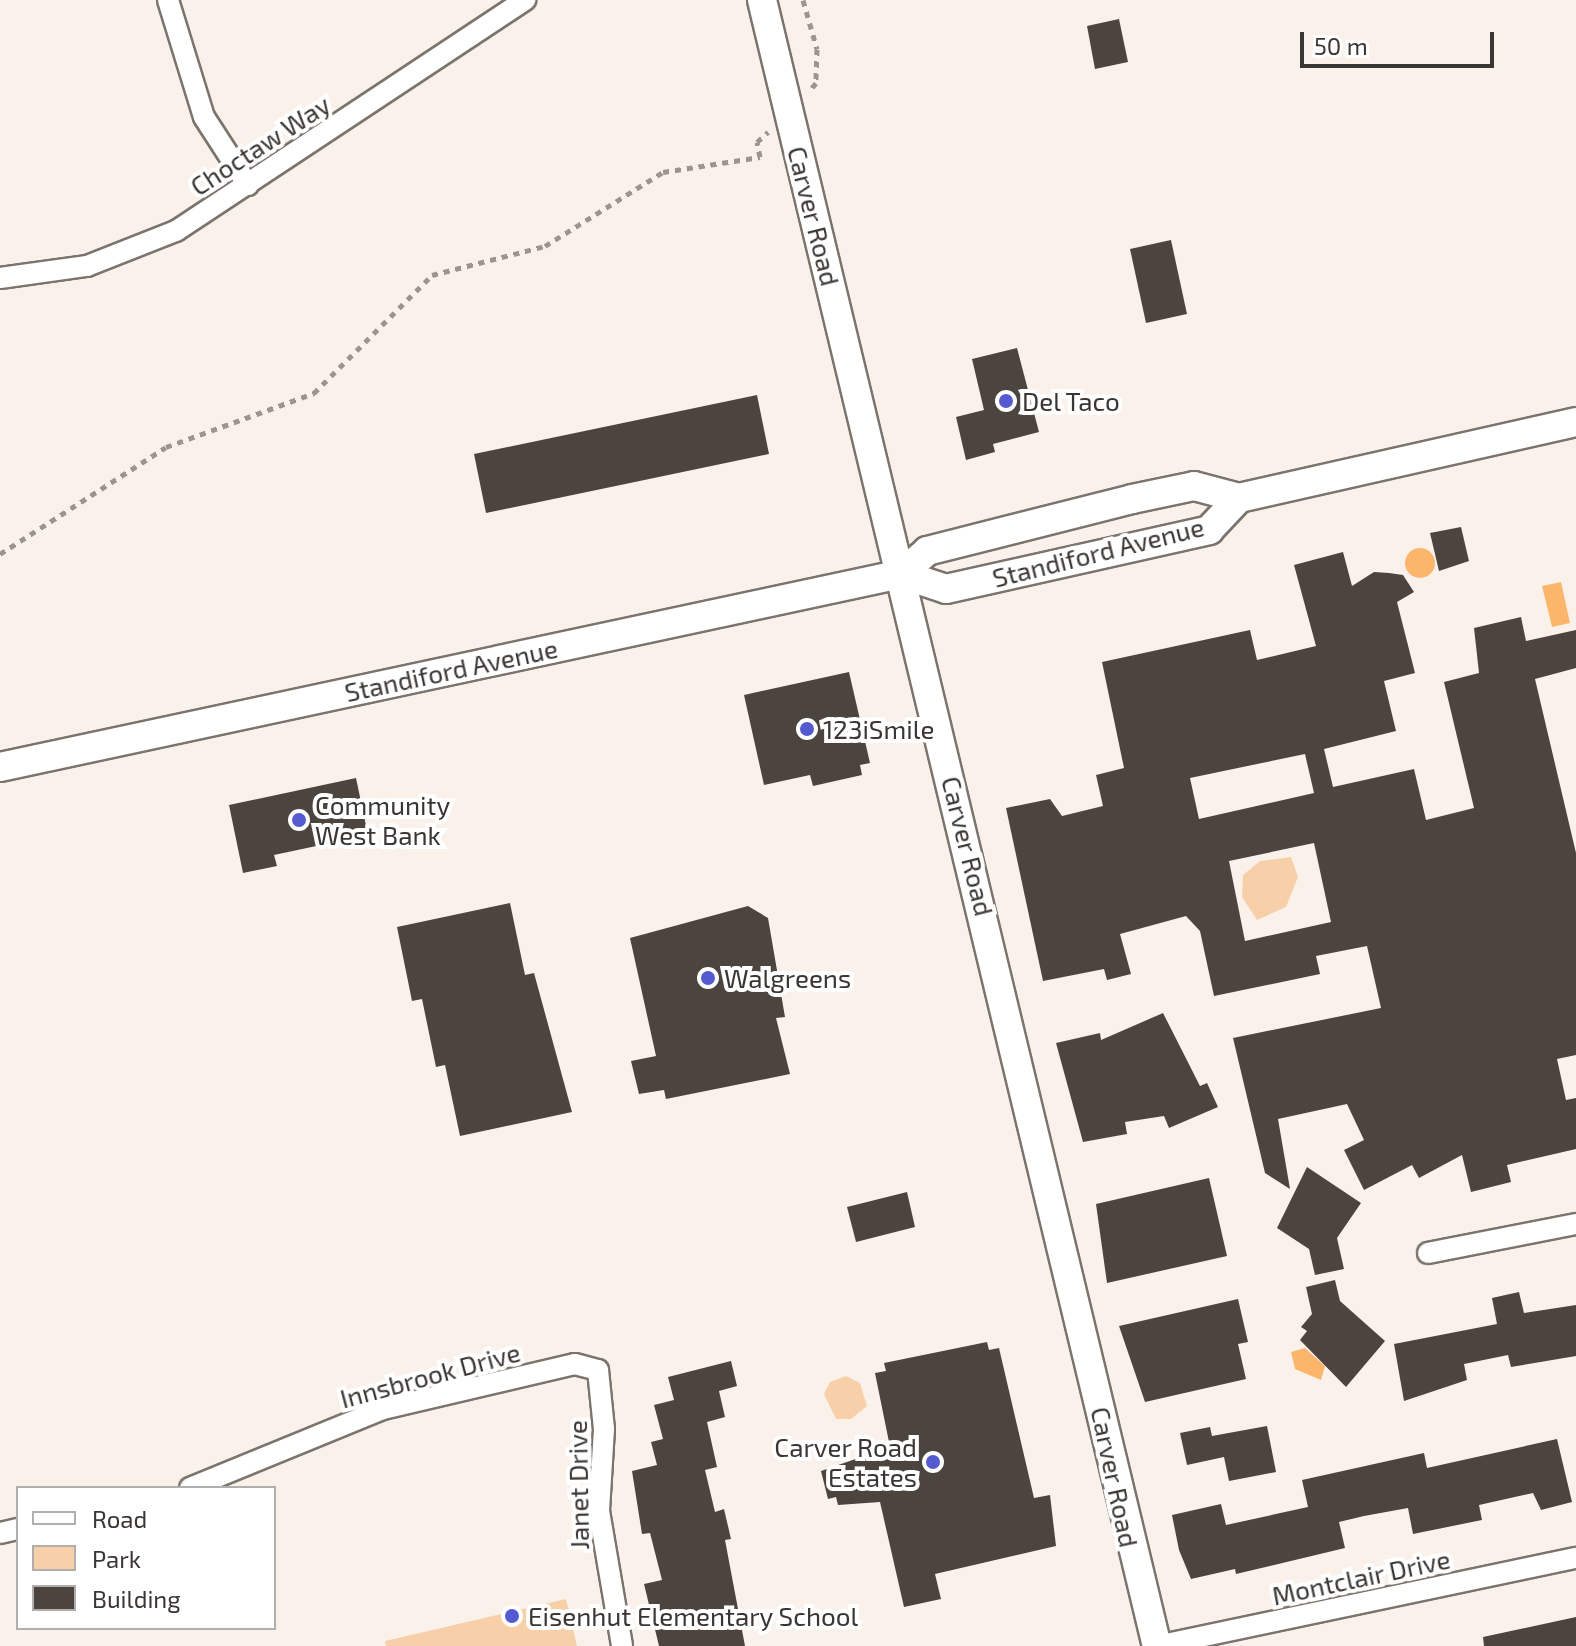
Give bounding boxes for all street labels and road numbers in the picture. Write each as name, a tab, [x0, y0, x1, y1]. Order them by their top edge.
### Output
street label: Choctaw Way	[184, 88, 336, 202]
street label: Carver Road	[782, 143, 846, 289]
street label: Standiford Avenue	[989, 511, 1207, 593]
street label: Standiford Avenue	[341, 632, 561, 708]
street label: Carver Road	[936, 773, 1000, 919]
street label: Innsbrook Drive	[336, 1336, 524, 1414]
street label: Carver Road	[1085, 1404, 1145, 1550]
street label: Janet Drive	[561, 1420, 595, 1550]
street label: Montclair Drive	[1269, 1543, 1453, 1611]

